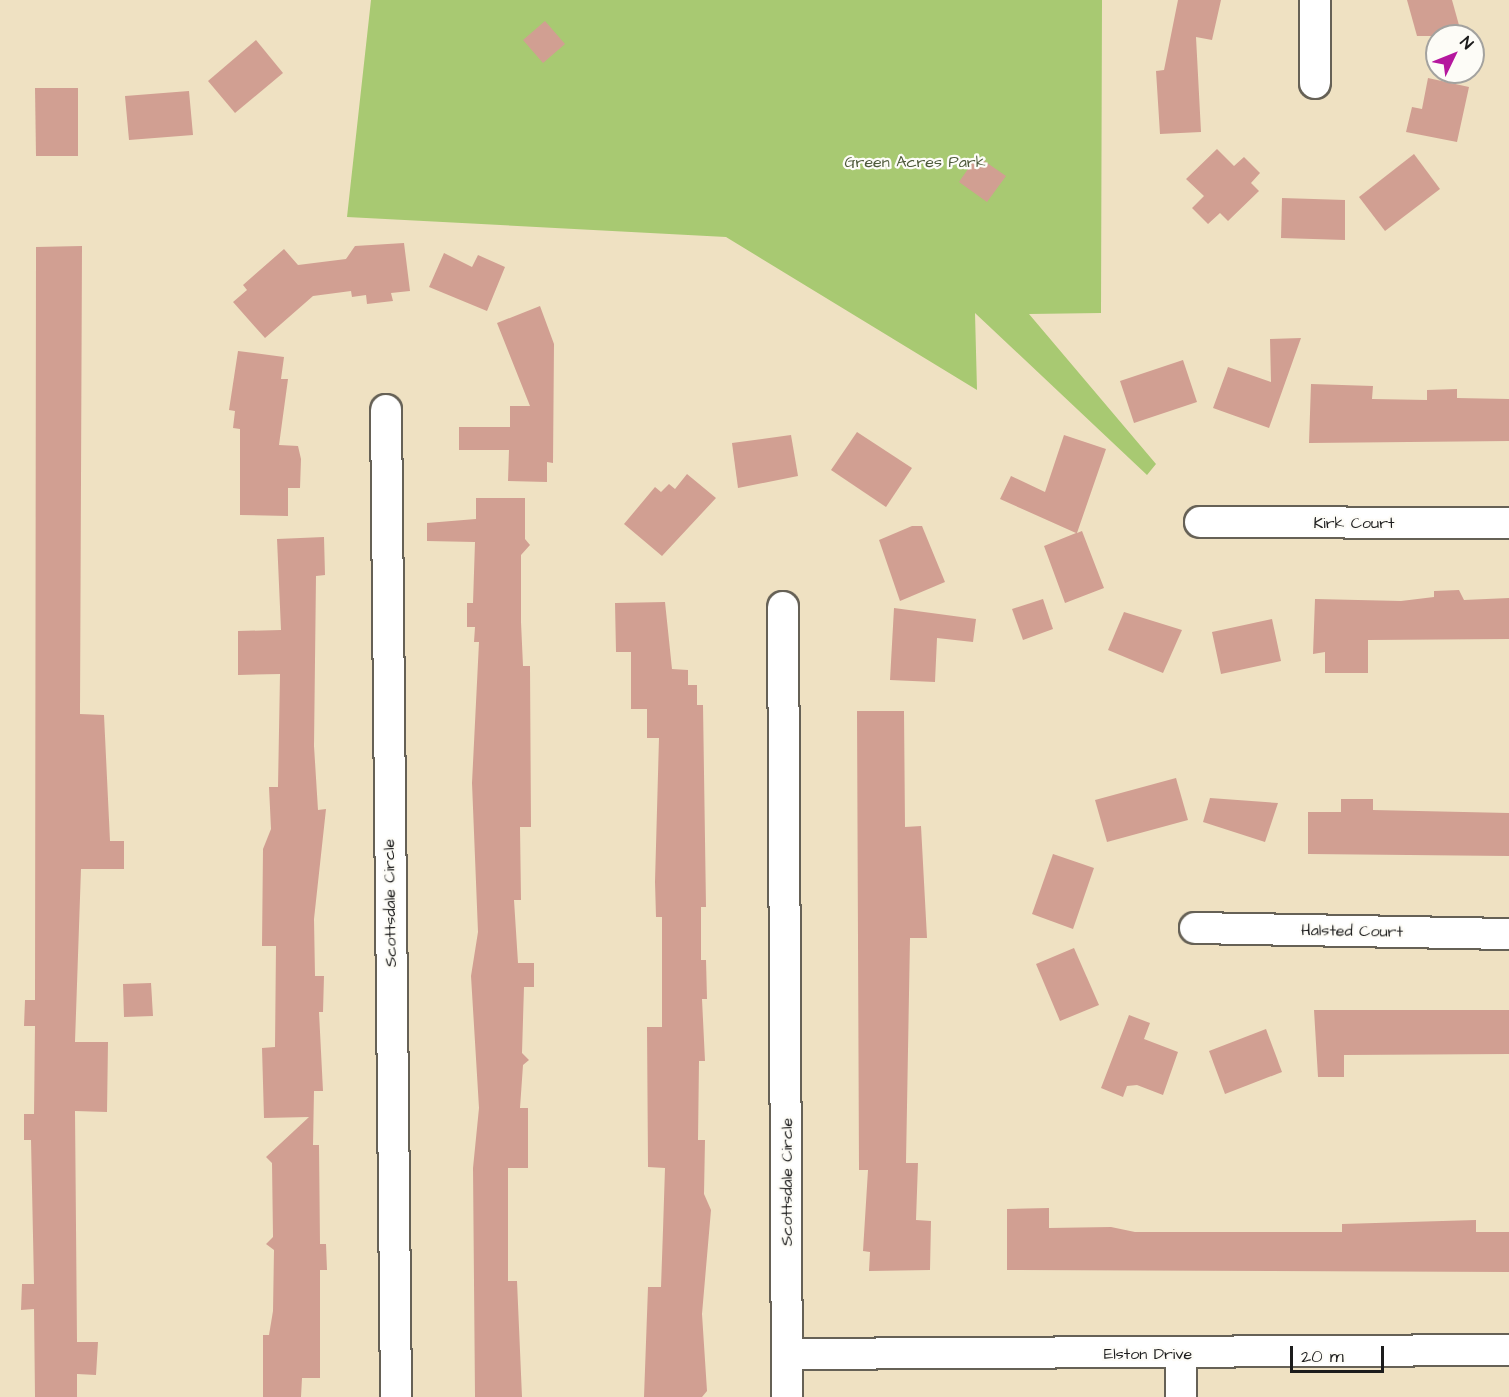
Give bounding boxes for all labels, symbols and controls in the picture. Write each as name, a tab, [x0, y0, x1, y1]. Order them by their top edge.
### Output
north arrow	[1425, 24, 1485, 84]
text: N	[1455, 32, 1478, 54]
park label: Green Acres Park	[845, 152, 985, 172]
street label: Kirk Court	[1314, 513, 1394, 533]
street label: Scottsdale Circle	[379, 839, 401, 967]
street label: Halsted Court	[1301, 921, 1403, 941]
street label: Scottsdale Circle	[777, 1118, 797, 1246]
scale bar	[1293, 1334, 1388, 1372]
street label: Elston Drive	[1104, 1344, 1192, 1364]
text: 20 m	[1301, 1344, 1344, 1369]

